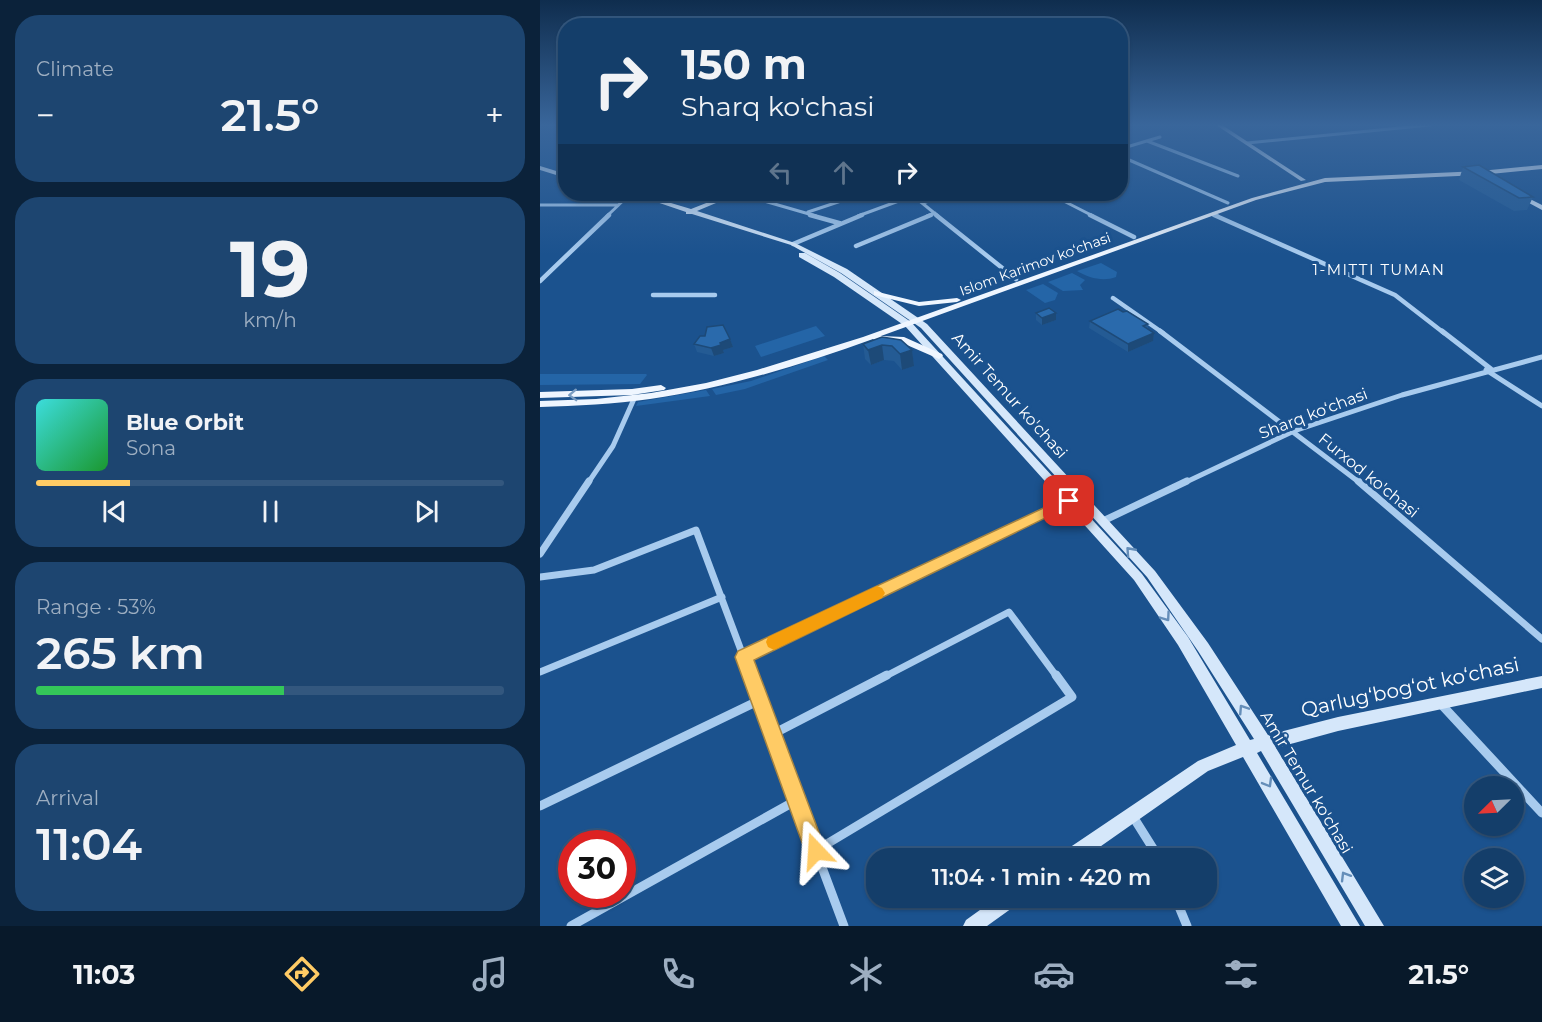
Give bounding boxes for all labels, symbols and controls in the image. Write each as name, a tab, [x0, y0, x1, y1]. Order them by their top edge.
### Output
text: 150 m	[681, 38, 807, 90]
icon: right	[582, 42, 660, 120]
text: Climate	[36, 57, 114, 81]
text: 21.5°	[220, 87, 320, 142]
text: Sharq ko'chasi	[681, 90, 874, 123]
text: −	[36, 95, 55, 135]
text: +	[485, 95, 504, 135]
icon: left	[764, 156, 797, 189]
icon: ahead	[827, 156, 860, 189]
icon: right	[890, 156, 923, 189]
text: 19	[230, 221, 310, 317]
street label: Islom Karimov ko‘chasi	[957, 228, 1113, 300]
district label: 1-MITTI TUMAN	[1313, 260, 1445, 279]
text: km/h	[243, 308, 297, 332]
street label: Amir Temur ko'chasi	[948, 328, 1071, 462]
street label: Sharq ko‘chasi	[1256, 384, 1370, 443]
one-way arrow	[569, 388, 578, 401]
text: Blue Orbit	[126, 409, 244, 436]
street label: Furxod ko'chasi	[1315, 429, 1423, 522]
text: Sona	[126, 436, 176, 460]
pin	[1043, 475, 1094, 526]
icon: arrive	[1052, 484, 1085, 517]
icon: previous	[98, 495, 131, 528]
icon: pause	[254, 495, 287, 528]
icon: next	[410, 495, 443, 528]
one-way arrow	[1126, 547, 1137, 558]
text: Range · 53%	[36, 595, 156, 619]
one-way arrow	[1159, 610, 1170, 621]
text: 265 km	[36, 625, 205, 680]
street label: Qarlug‘bog‘ot ko‘chasi	[1299, 652, 1521, 722]
one-way arrow	[1239, 705, 1251, 715]
street label: Amir Temur ko'chasi	[1256, 708, 1357, 857]
north arrow	[1464, 776, 1524, 836]
map controls	[1464, 776, 1524, 908]
one-way arrow	[1260, 777, 1272, 787]
text: Arrival	[36, 786, 99, 810]
text: 11:04	[36, 816, 142, 871]
position arrow	[784, 819, 848, 883]
speed limit sign: 30	[558, 830, 636, 908]
button: layers	[1464, 848, 1524, 908]
text: 11:04 · 1 min · 420 m	[932, 864, 1151, 891]
one-way arrow	[1340, 872, 1352, 882]
icon: directions	[281, 953, 323, 995]
icon: music	[469, 953, 511, 995]
icon: phone	[657, 953, 699, 995]
icon: climate	[845, 953, 887, 995]
icon: car	[1033, 953, 1075, 995]
icon: filters	[1220, 953, 1262, 995]
text: 11:03	[73, 958, 135, 991]
text: 21.5°	[1408, 958, 1469, 991]

